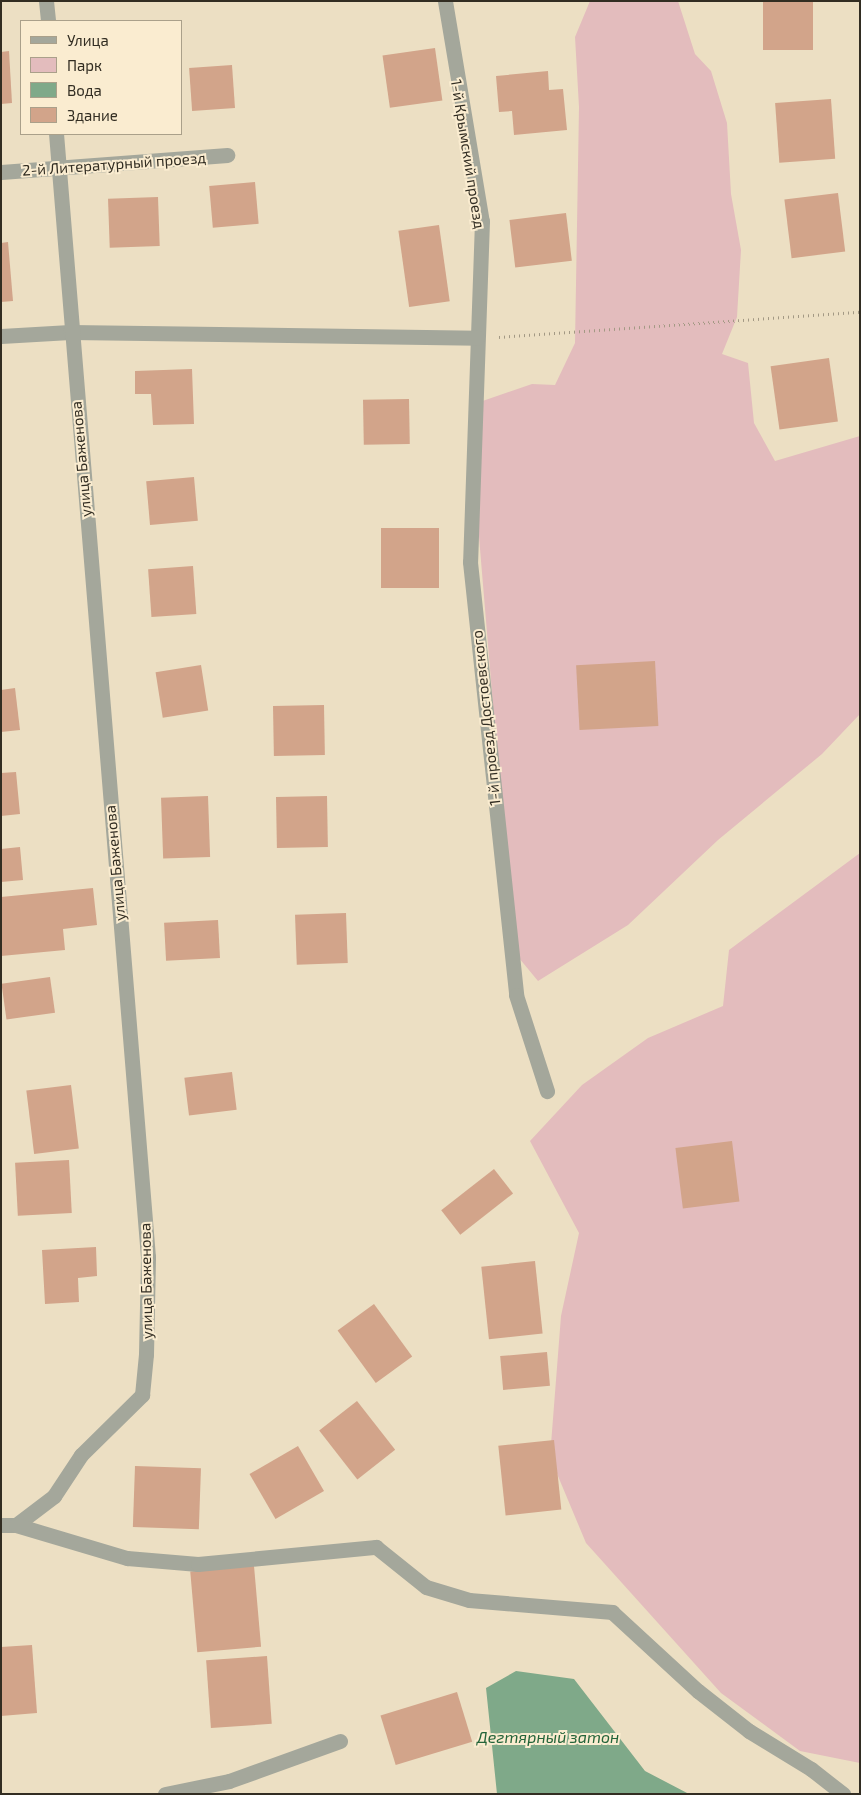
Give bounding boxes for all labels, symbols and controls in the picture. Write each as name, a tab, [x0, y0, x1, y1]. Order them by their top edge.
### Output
legend	[20, 20, 182, 135]
text: Улица	[67, 31, 109, 49]
text: Парк	[67, 56, 102, 74]
street label: 1-й Крымский проезд	[447, 78, 489, 230]
text: Вода	[67, 81, 102, 99]
text: Здание	[67, 106, 118, 124]
street label: 2-й Литературный проезд	[21, 149, 207, 179]
street label: улица Баженова	[67, 400, 95, 518]
street label: 1-й проезд Достоевского	[468, 629, 504, 807]
street label: улица Баженова	[101, 804, 129, 922]
street label: улица Баженова	[136, 1223, 156, 1339]
water label: Дегтярный затон	[477, 1727, 619, 1747]

